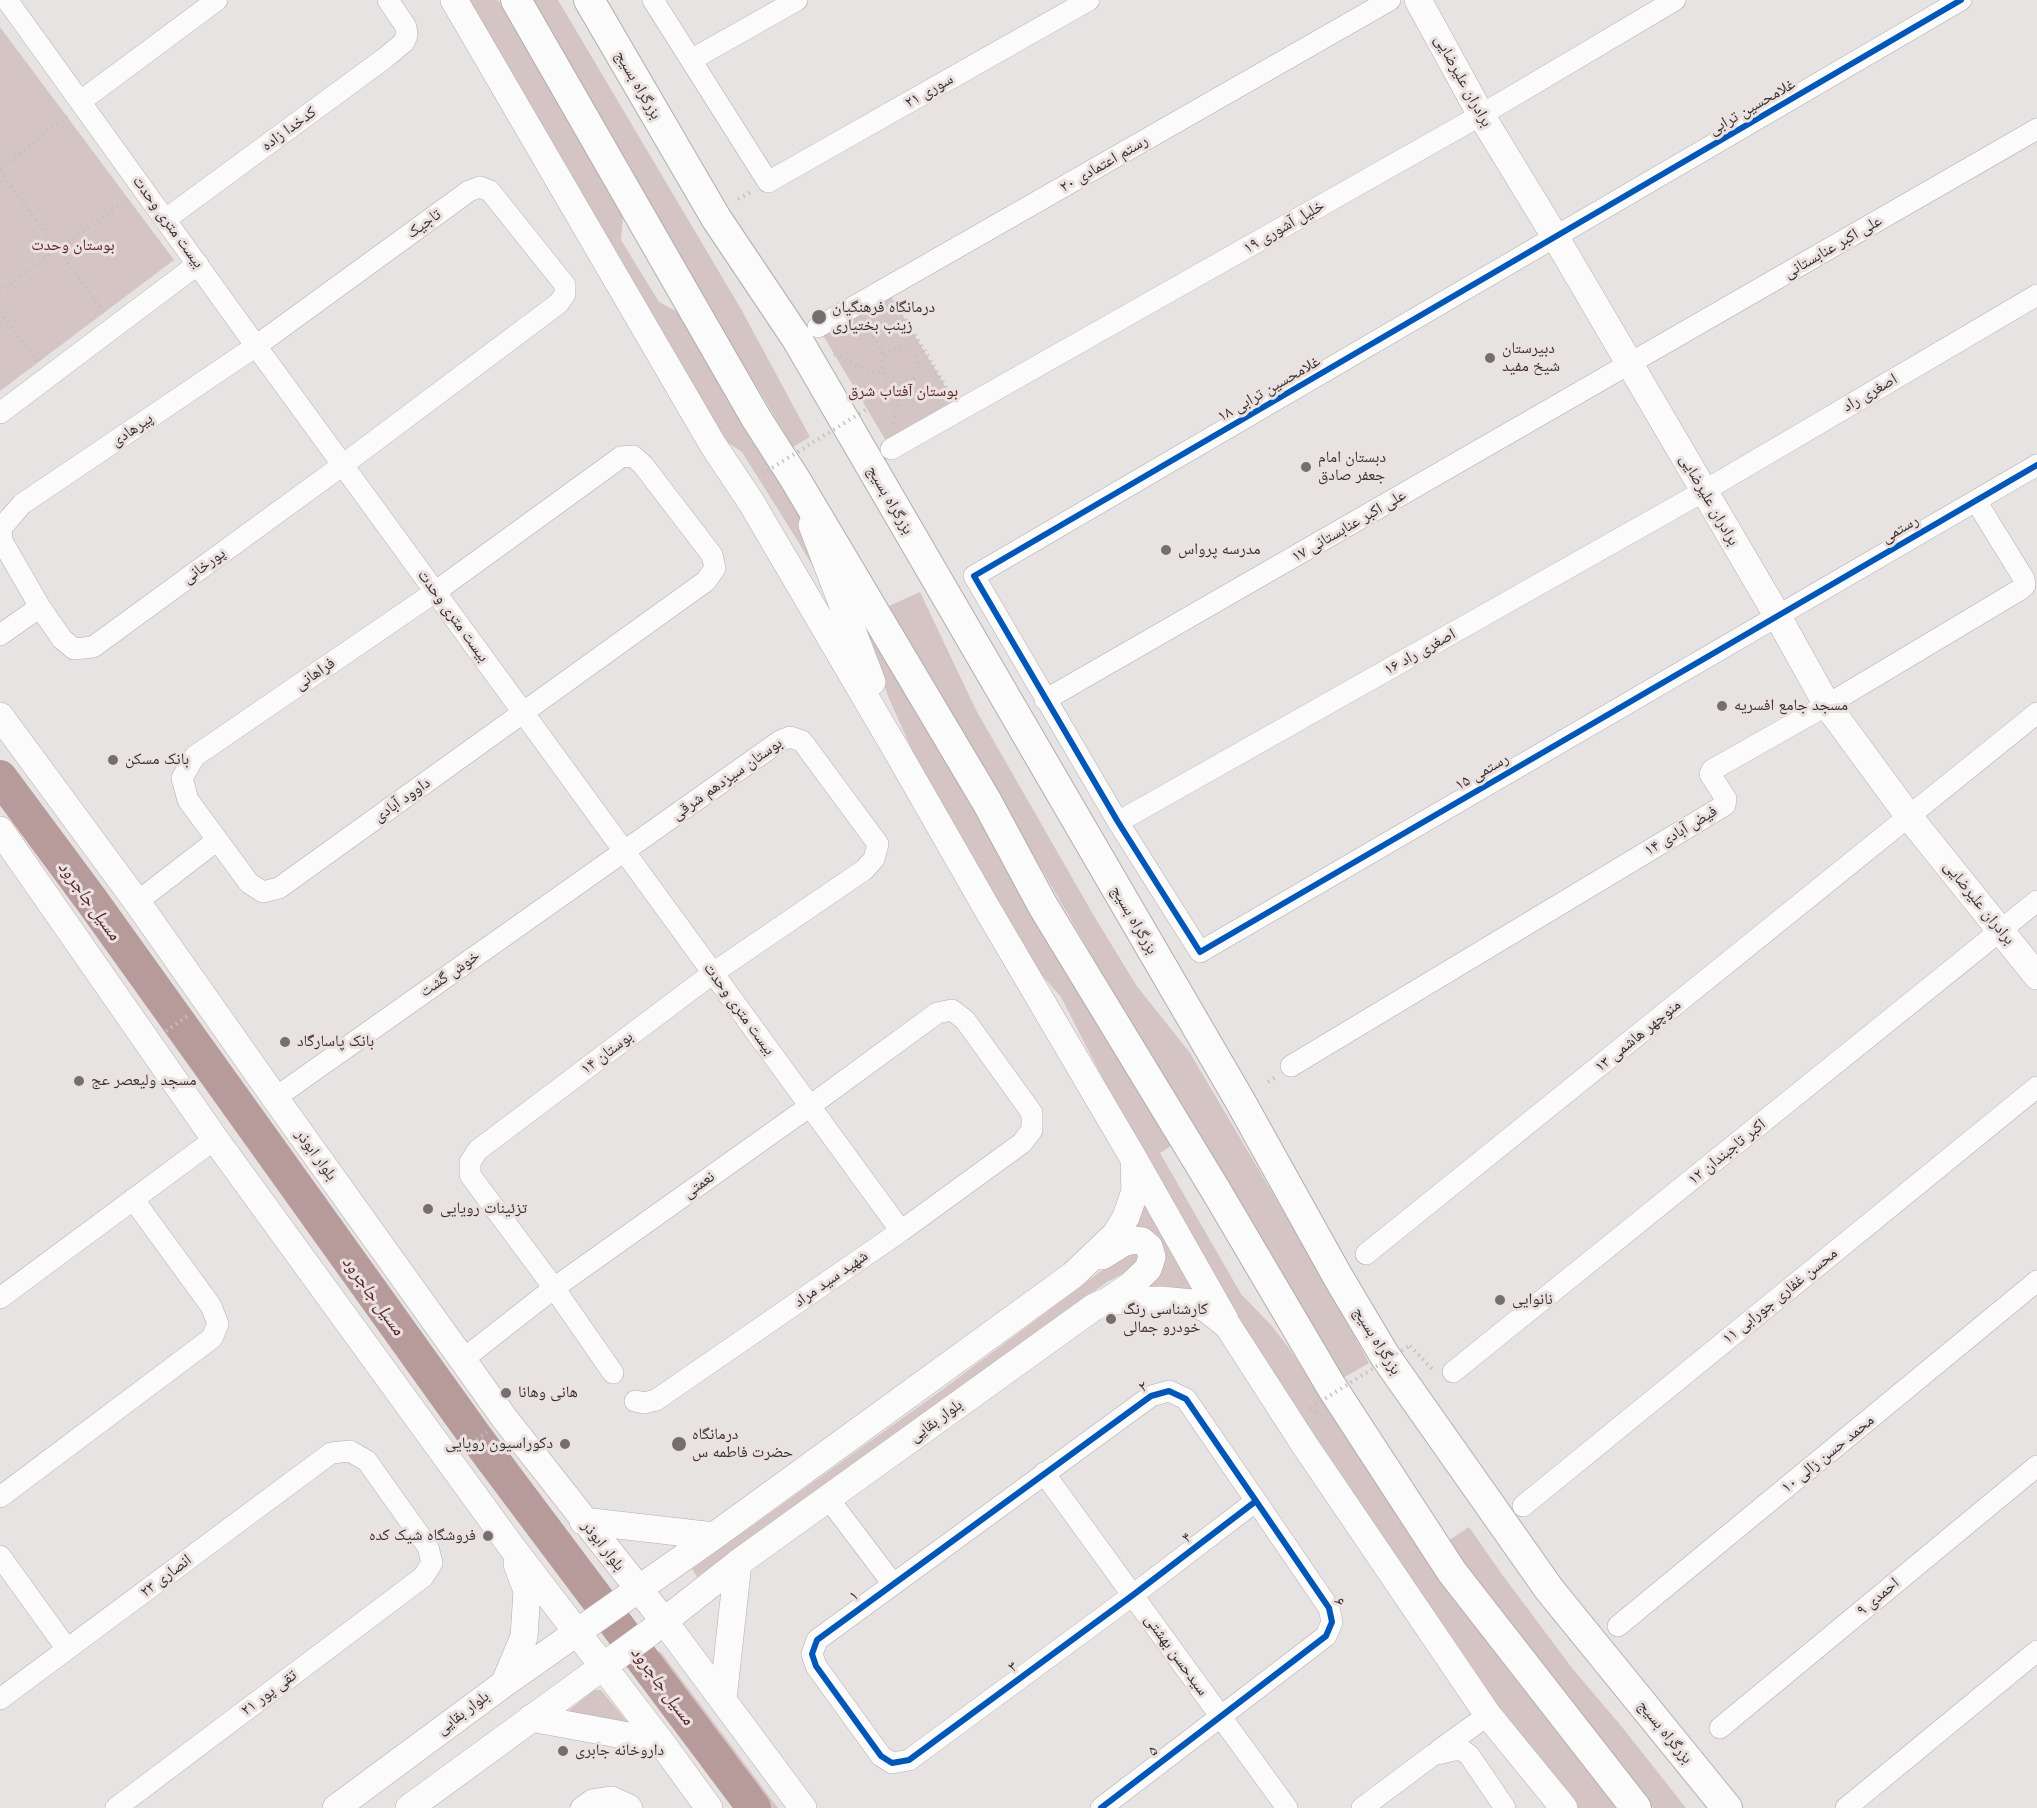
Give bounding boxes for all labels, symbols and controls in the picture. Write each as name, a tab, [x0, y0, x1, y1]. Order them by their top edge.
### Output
street label: برادران علیرضایی	[1430, 32, 1496, 130]
street label: بزرگراه بسیج	[611, 47, 665, 123]
street label: سوری ۲۱	[901, 70, 957, 112]
street label: غلامحسین ترابی	[1705, 74, 1799, 140]
street label: کدخدا زاده	[258, 103, 320, 155]
street label: رستم اعتمادی ۲۰	[1057, 131, 1151, 197]
street label: بیست متری وحدت	[128, 172, 208, 272]
street label: خلیل آشوری ۱۹	[1240, 196, 1328, 258]
street label: تاجیک	[403, 205, 445, 243]
street label: علی اکبر عنابستانی	[1781, 211, 1885, 283]
park label: بوستان وحدت	[31, 236, 115, 256]
place label: درمانگاه فرهنگیان زینب بختیاری	[832, 298, 935, 336]
marker: درمانگاه فرهنگیان زینب بختیاری	[810, 308, 828, 326]
place label: دبیرستان شیخ مفید	[1502, 339, 1560, 377]
marker: دبیرستان شیخ مفید	[1483, 351, 1497, 365]
street label: غلامحسین ترابی ۱۸	[1214, 352, 1324, 426]
street label: اصغری راد	[1839, 370, 1901, 416]
park label: بوستان آفتاب شرق	[848, 382, 958, 402]
street label: پیرهادی	[107, 409, 157, 451]
place label: دبستان امام جعفر صادق	[1318, 448, 1386, 486]
street label: برادران علیرضایی	[1675, 451, 1743, 549]
marker: دبستان امام جعفر صادق	[1299, 460, 1313, 474]
street label: بزرگراه بسیج	[863, 462, 917, 538]
street label: علی اکبر عنابستانی ۱۷	[1288, 486, 1410, 566]
street label: رستمی	[1878, 511, 1922, 547]
place label: مدرسه پرواس	[1178, 540, 1261, 560]
marker: مدرسه پرواس	[1159, 543, 1173, 557]
street label: پورخانی	[179, 544, 229, 588]
street label: بیست متری وحدت	[413, 566, 493, 666]
street label: اصغری راد ۱۶	[1381, 624, 1459, 680]
street label: فراهانی	[291, 654, 339, 694]
place label: مسجد جامع افسریه	[1734, 696, 1848, 716]
marker: مسجد جامع افسریه	[1715, 699, 1729, 713]
street label: بوستان سیزدهم شرقی	[668, 734, 786, 824]
street label: رستمی ۱۵	[1452, 749, 1512, 795]
place label: بانک مسکن	[125, 750, 189, 770]
marker: بانک مسکن	[106, 753, 120, 767]
street label: داوود آبادی	[370, 773, 434, 827]
street label: فیض آبادی ۱۴	[1641, 802, 1721, 860]
water label: مسیل جاجرود	[53, 857, 125, 945]
street label: برادران علیرضایی	[1939, 857, 2019, 949]
street label: بزرگراه بسیج	[1107, 882, 1161, 958]
street label: خوش گشت	[416, 947, 484, 1001]
street label: بیست متری وحدت	[699, 959, 779, 1059]
street label: منوچهر هاشمی ۱۳	[1591, 995, 1685, 1077]
street label: بوستان ۱۴	[577, 1027, 637, 1079]
place label: بانک پاسارگاد	[297, 1032, 374, 1052]
marker: بانک پاسارگاد	[278, 1035, 292, 1049]
place label: مسجد ولیعصر عج	[91, 1071, 197, 1091]
marker: مسجد ولیعصر عج	[72, 1074, 86, 1088]
street label: اکبر تاجبندان ۱۲	[1684, 1115, 1770, 1189]
street label: بلوار ابوذر	[291, 1126, 341, 1184]
street label: نعمتی	[679, 1167, 719, 1203]
place label: تزئینات رویایی	[440, 1199, 527, 1219]
marker: تزئینات رویایی	[421, 1202, 435, 1216]
street label: محسن غفاری جورابی ۱۱	[1719, 1244, 1841, 1348]
street label: شهید سید مراد	[790, 1246, 872, 1312]
water label: مسیل جاجرود	[337, 1252, 409, 1340]
place label: نانوایی	[1512, 1290, 1553, 1310]
marker: نانوایی	[1493, 1293, 1507, 1307]
place label: کارشناسی رنگ خودرو جمالی	[1123, 1300, 1208, 1338]
street label: بزرگراه بسیج	[1349, 1304, 1405, 1378]
marker: کارشناسی رنگ خودرو جمالی	[1104, 1312, 1118, 1326]
street label: ۲	[1135, 1377, 1151, 1397]
place label: هانی وهانا	[518, 1383, 578, 1403]
marker: هانی وهانا	[499, 1386, 513, 1400]
street label: بلوار بقایی	[906, 1395, 966, 1447]
street label: محمد حسن زالی ۱۰	[1778, 1411, 1878, 1497]
place label: درمانگاه حضرت فاطمه س	[692, 1425, 793, 1463]
place label: دکوراسیون رویایی	[445, 1434, 553, 1454]
marker: درمانگاه حضرت فاطمه س	[670, 1435, 688, 1453]
marker: دکوراسیون رویایی	[558, 1437, 572, 1451]
street label: بلوار ابوذر	[577, 1517, 629, 1575]
place label: فروشگاه شیک کده	[369, 1526, 476, 1546]
street label: ۴	[1178, 1528, 1196, 1548]
marker: فروشگاه شیک کده	[481, 1529, 495, 1543]
street label: انصاری ۲۳	[137, 1550, 195, 1602]
street label: احمدی ۹	[1853, 1574, 1903, 1620]
street label: ۱	[845, 1586, 863, 1606]
street label: ۶	[1329, 1595, 1349, 1609]
street label: سیدحسن بهشتی	[1140, 1610, 1212, 1700]
water label: مسیل جاجرود	[626, 1643, 698, 1729]
street label: ۳	[1004, 1657, 1022, 1677]
street label: تقی پور ۲۱	[237, 1666, 301, 1720]
street label: بلوار بقایی	[433, 1687, 493, 1739]
street label: بزرگراه بسیج	[1634, 1696, 1696, 1768]
place label: داروخانه جابری	[575, 1741, 664, 1761]
street label: ۵	[1144, 1741, 1162, 1761]
marker: داروخانه جابری	[556, 1744, 570, 1758]

